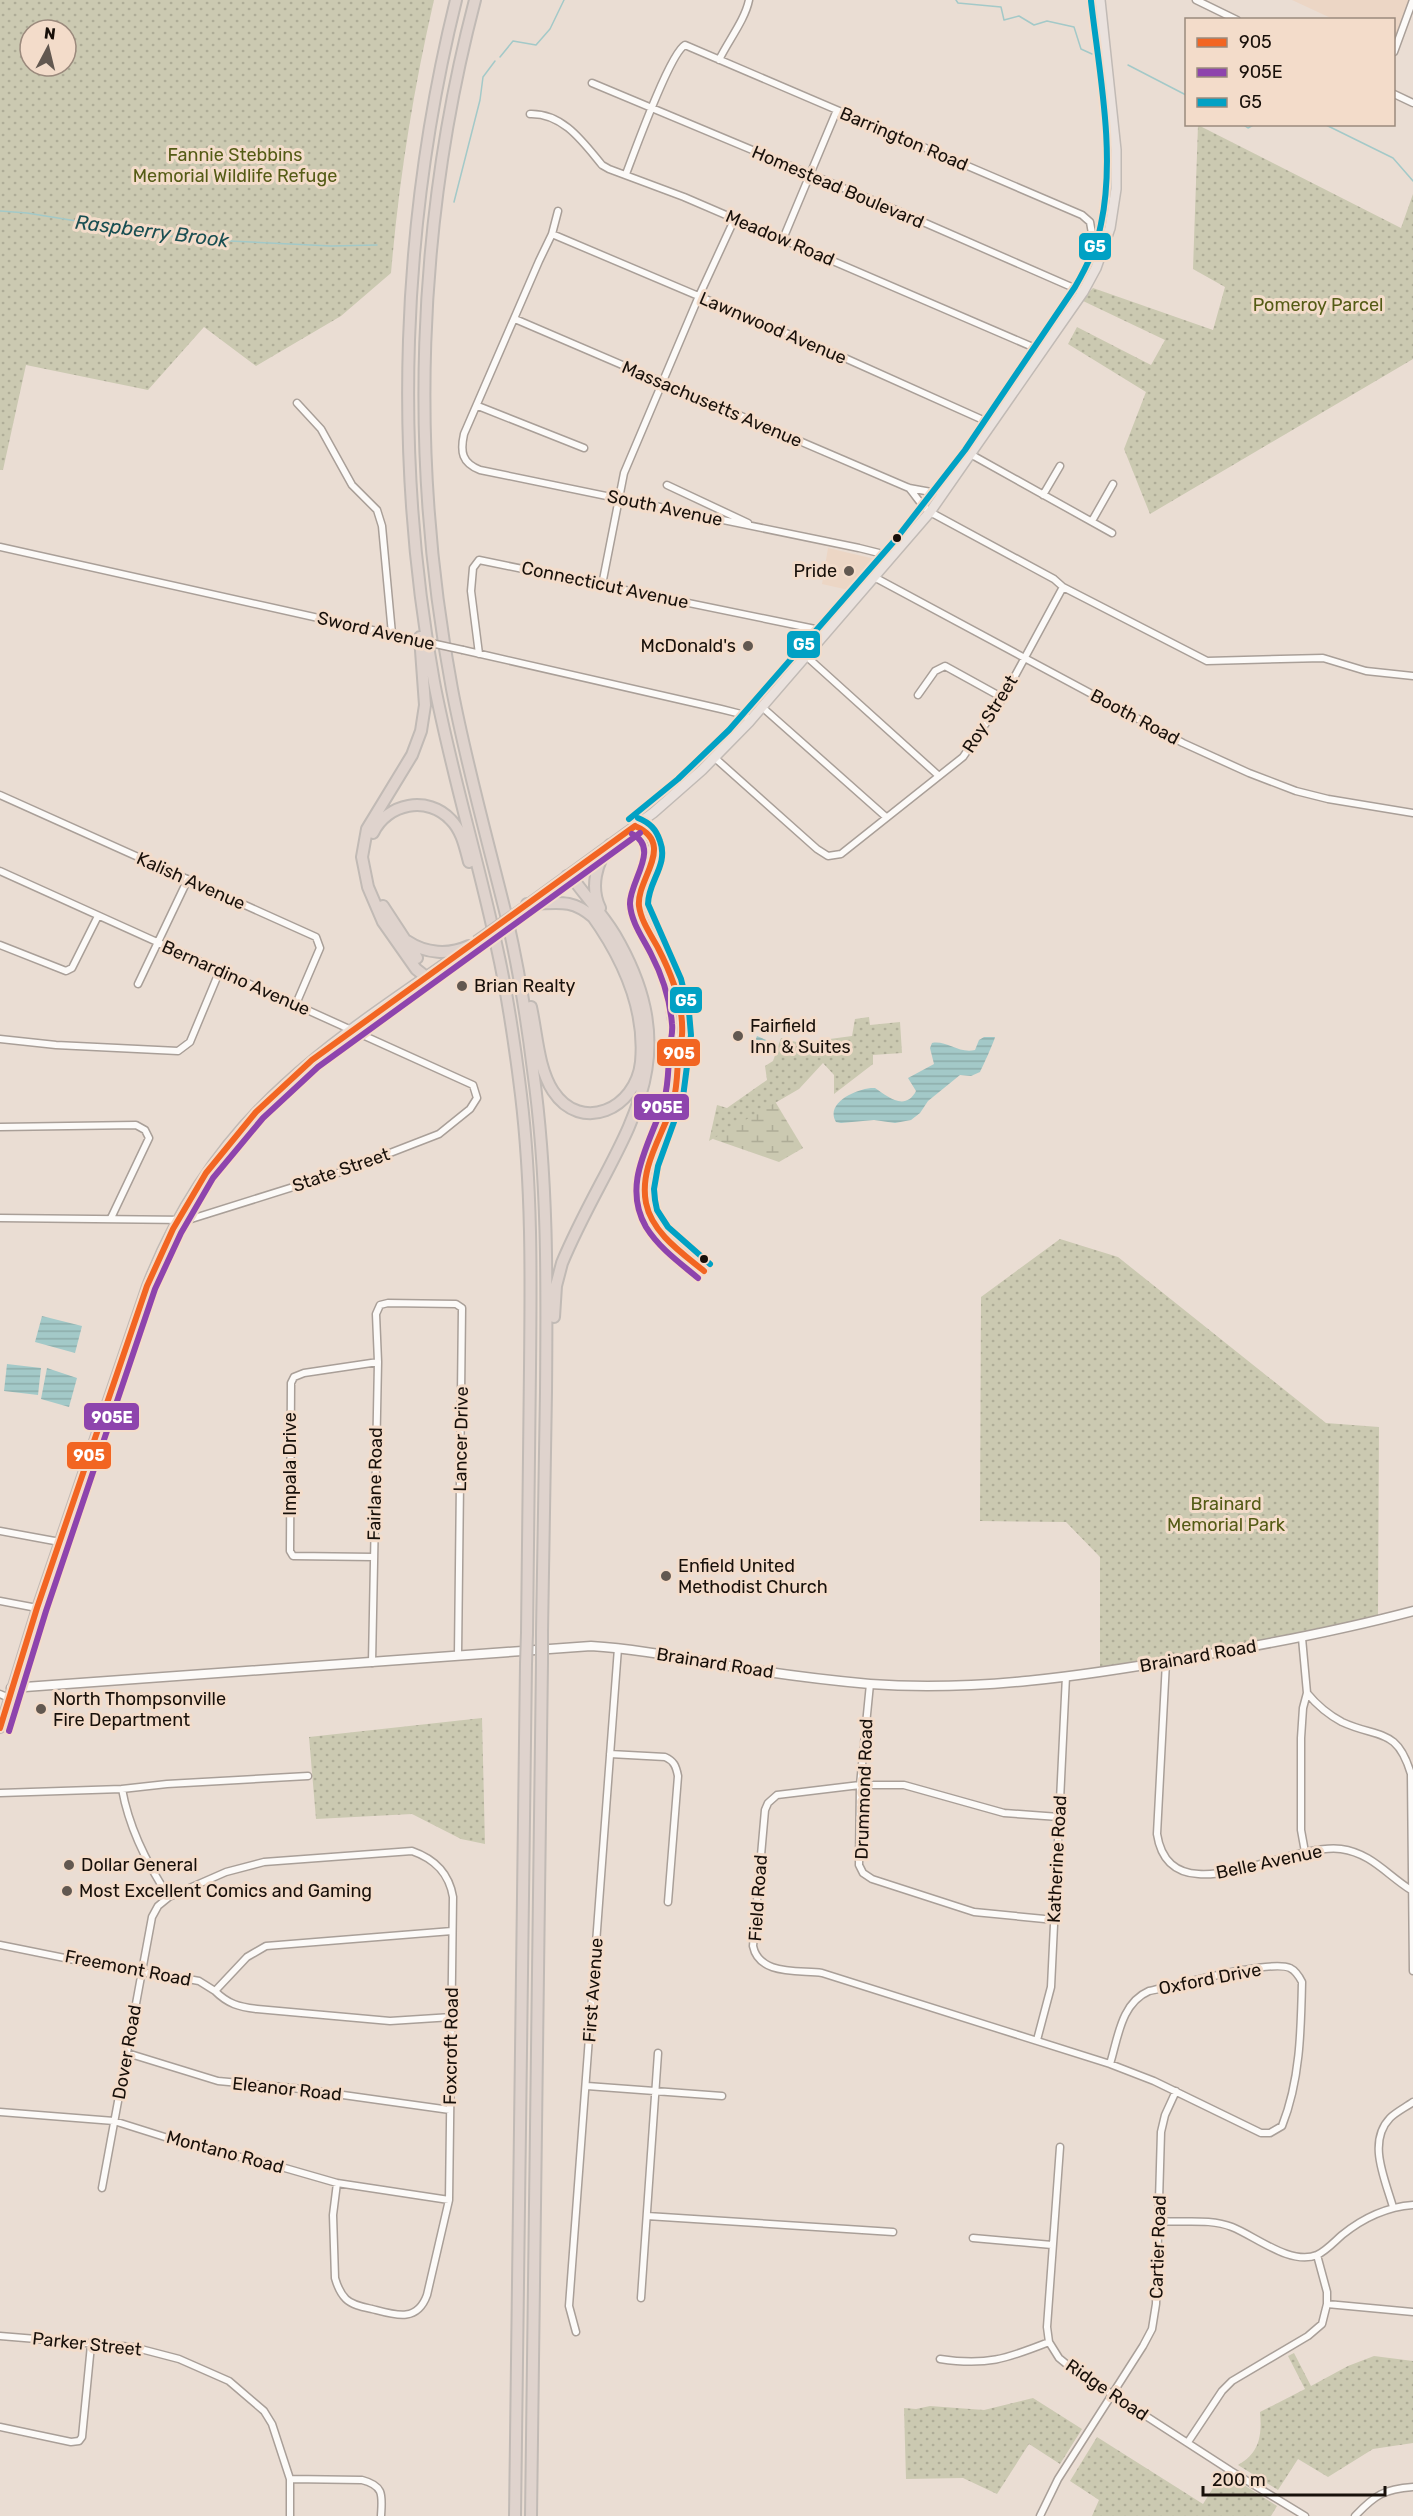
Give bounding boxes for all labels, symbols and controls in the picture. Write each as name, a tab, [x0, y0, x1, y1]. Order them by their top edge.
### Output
north arrow	[18, 18, 78, 78]
legend	[1185, 18, 1395, 126]
text: N	[43, 23, 57, 44]
text: 905	[1239, 31, 1272, 53]
text: 905E	[1239, 61, 1283, 83]
text: G5	[1239, 91, 1262, 113]
street label: Barrington Road	[837, 102, 971, 176]
street label: Homestead Boulevard	[749, 141, 927, 233]
park label: Fannie Stebbins Memorial Wildlife Refuge	[133, 144, 337, 187]
street label: Meadow Road	[722, 205, 838, 271]
water label: Raspberry Brook	[74, 210, 231, 252]
line badge: G5	[1078, 232, 1112, 261]
text: G5	[1084, 237, 1106, 256]
street label: Lawnwood Avenue	[696, 287, 850, 369]
park label: Pomeroy Parcel	[1253, 294, 1383, 316]
street label: Massachusetts Avenue	[619, 356, 805, 452]
street label: South Avenue	[605, 485, 725, 531]
unlabelled marker	[891, 532, 903, 544]
street label: Connecticut Avenue	[519, 557, 691, 613]
place label: Pride	[793, 560, 837, 582]
marker: Pride	[842, 564, 856, 578]
street label: Sword Avenue	[315, 607, 437, 655]
line badge: G5	[786, 630, 821, 659]
place label: McDonald's	[640, 635, 736, 657]
text: G5	[793, 635, 815, 654]
marker: McDonald's	[741, 639, 755, 653]
street label: Roy Street	[957, 671, 1023, 757]
street label: Booth Road	[1087, 684, 1183, 750]
street label: Kalish Avenue	[133, 847, 249, 915]
street label: Bernardino Avenue	[159, 935, 313, 1021]
place label: Brian Realty	[474, 975, 576, 997]
marker: Brian Realty	[455, 979, 469, 993]
line badge: G5	[669, 986, 703, 1014]
text: G5	[675, 991, 697, 1010]
place label: Fairfield Inn & Suites	[750, 1015, 851, 1058]
marker: Fairfield Inn & Suites	[731, 1029, 745, 1043]
line badge: 905	[656, 1038, 701, 1067]
text: 905	[663, 1044, 695, 1063]
line badge: 905E	[633, 1093, 690, 1121]
text: 905E	[641, 1098, 683, 1117]
street label: State Street	[289, 1143, 393, 1197]
unlabelled marker	[698, 1253, 710, 1265]
street label: Lancer Drive	[449, 1386, 473, 1492]
line badge: 905E	[83, 1402, 140, 1431]
text: 905E	[91, 1408, 133, 1427]
street label: Impala Drive	[279, 1412, 301, 1516]
street label: Fairlane Road	[363, 1427, 387, 1541]
line badge: 905	[66, 1441, 112, 1470]
text: 905	[73, 1446, 105, 1465]
park label: Brainard Memorial Park	[1167, 1493, 1286, 1536]
place label: Enfield United Methodist Church	[678, 1555, 828, 1598]
marker: Enfield United Methodist Church	[659, 1569, 673, 1583]
street label: Brainard Road	[1138, 1635, 1258, 1677]
street label: Brainard Road	[655, 1643, 775, 1683]
place label: North Thompsonville Fire Department	[53, 1688, 226, 1731]
marker: North Thompsonville Fire Department	[34, 1702, 48, 1716]
street label: Drummond Road	[851, 1718, 877, 1860]
street label: Katherine Road	[1043, 1795, 1071, 1923]
street label: Belle Avenue	[1214, 1840, 1324, 1884]
place label: Dollar General	[81, 1854, 198, 1876]
street label: Field Road	[744, 1854, 772, 1942]
marker: Dollar General	[62, 1858, 76, 1872]
place label: Most Excellent Comics and Gaming	[79, 1880, 372, 1902]
marker: Most Excellent Comics and Gaming	[60, 1884, 74, 1898]
street label: First Avenue	[578, 1937, 608, 2043]
street label: Freemont Road	[63, 1945, 193, 1991]
street label: Oxford Drive	[1157, 1958, 1263, 2000]
street label: Foxcroft Road	[439, 1987, 463, 2105]
street label: Dover Road	[108, 2003, 146, 2101]
street label: Eleanor Road	[231, 2072, 343, 2106]
street label: Montano Road	[164, 2126, 286, 2178]
street label: Cartier Road	[1145, 2195, 1171, 2299]
street label: Parker Street	[31, 2327, 143, 2361]
street label: Ridge Road	[1062, 2354, 1152, 2426]
scale bar	[1203, 2459, 1384, 2497]
text: 200 m	[1212, 2469, 1266, 2491]

